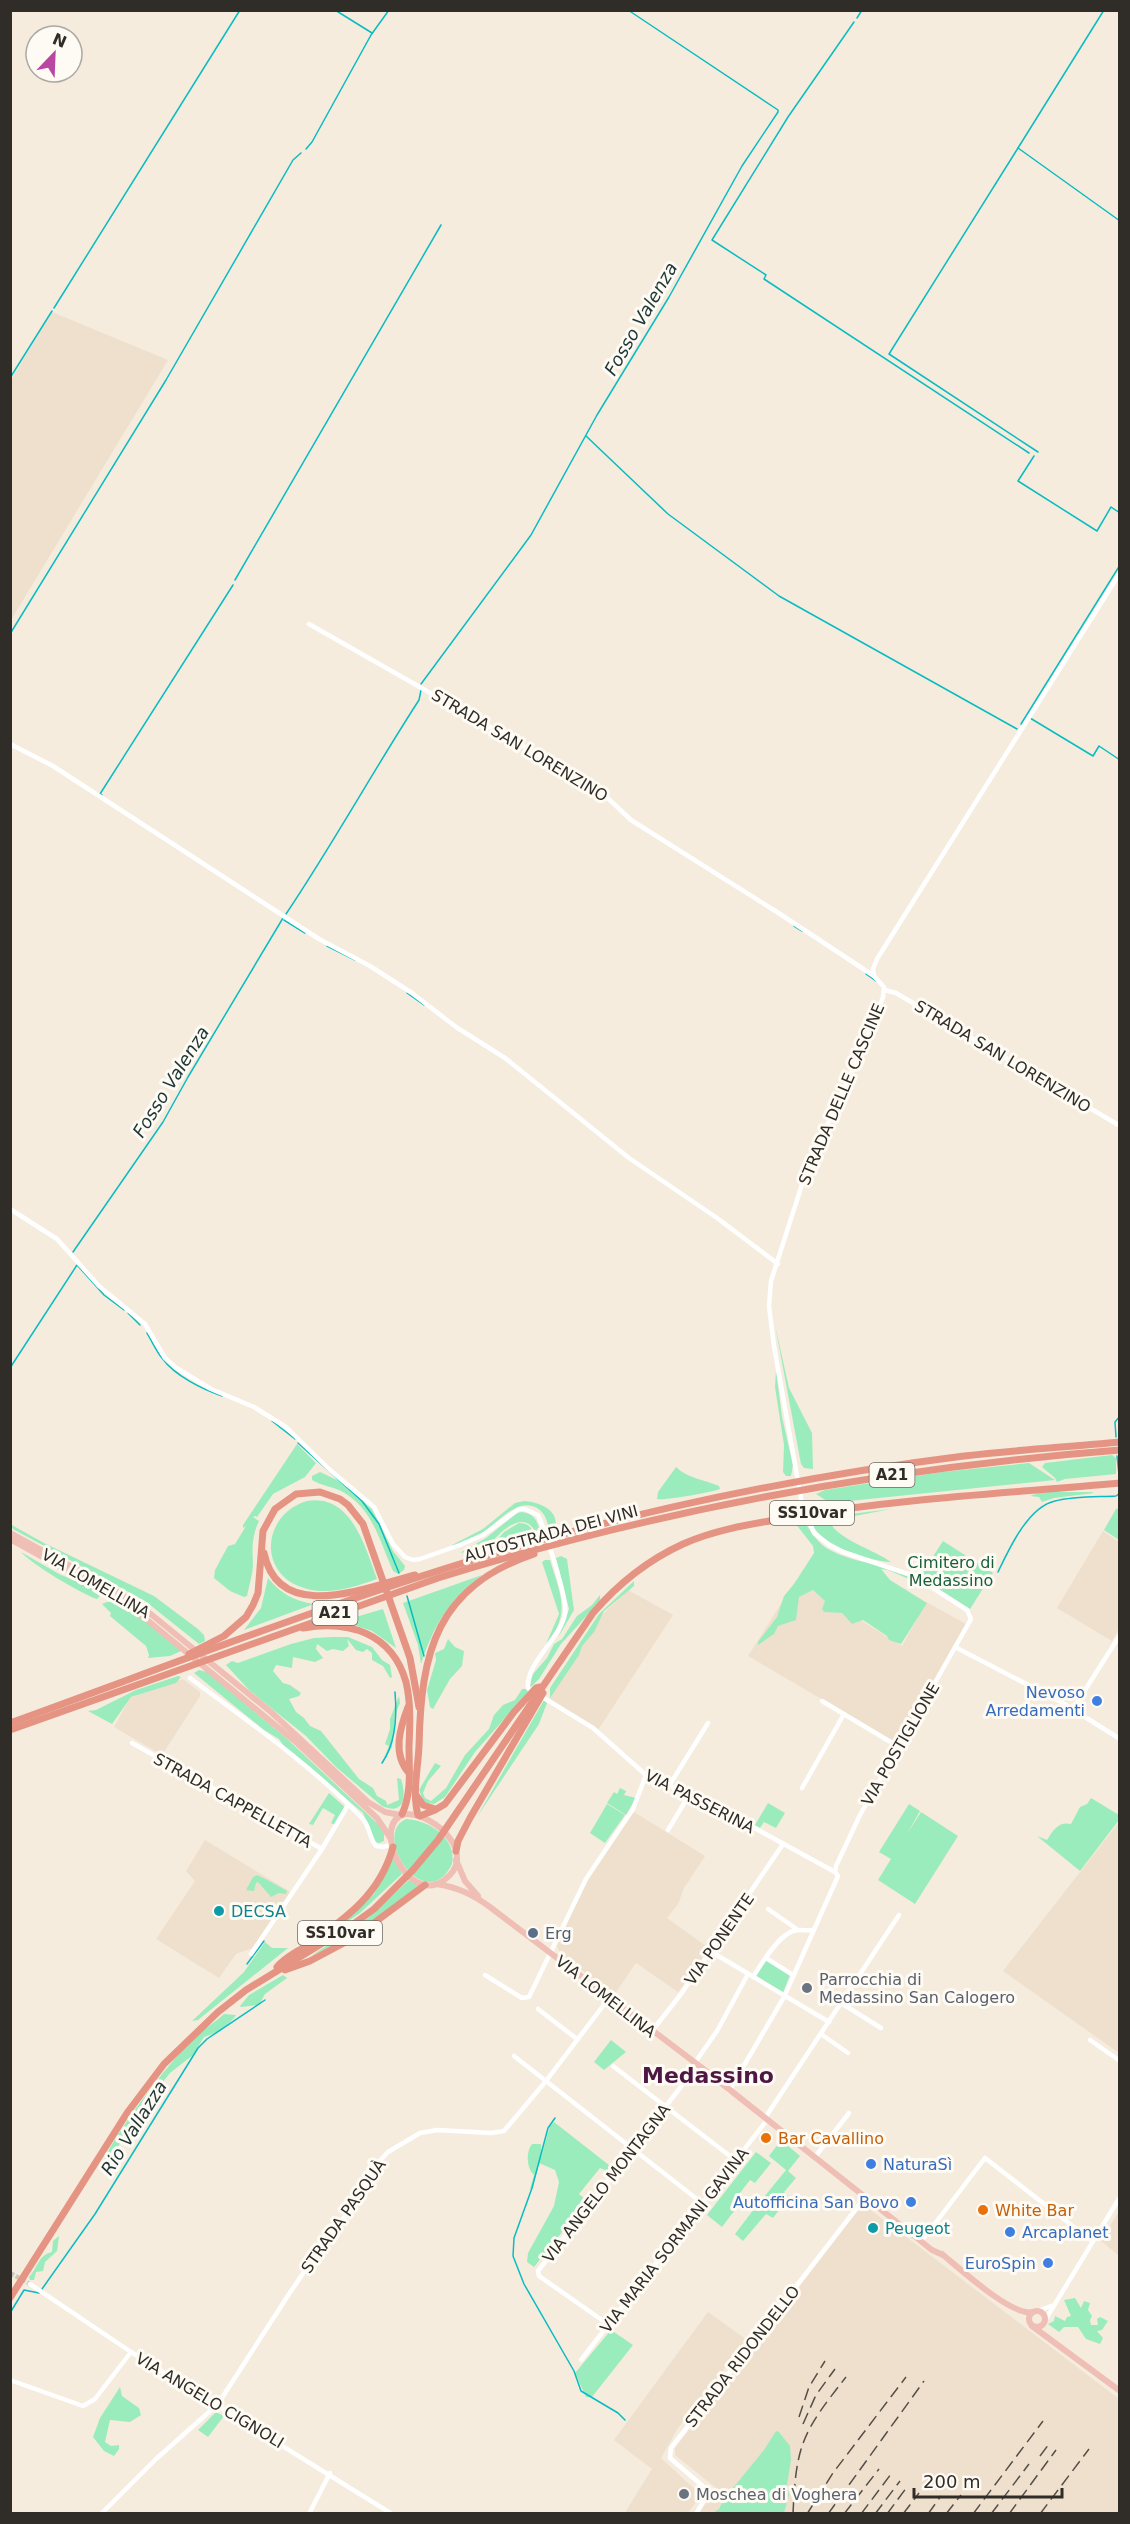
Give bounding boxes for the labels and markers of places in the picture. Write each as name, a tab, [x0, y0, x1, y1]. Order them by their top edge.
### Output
place label: Nevoso Arredamenti	[985, 1683, 1085, 1720]
marker: Nevoso Arredamenti	[1090, 1694, 1104, 1708]
place label: DECSA	[231, 1902, 286, 1921]
marker: DECSA	[212, 1904, 226, 1918]
place label: Erg	[545, 1924, 572, 1943]
marker: Erg	[526, 1926, 540, 1940]
place label: Parrocchia di Medassino San Calogero	[819, 1970, 1015, 2007]
marker: Parrocchia di Medassino San Calogero	[800, 1981, 814, 1995]
place label: Bar Cavallino	[778, 2129, 884, 2148]
marker: Bar Cavallino	[759, 2131, 773, 2145]
place label: NaturaSì	[883, 2155, 952, 2174]
marker: NaturaSì	[864, 2157, 878, 2171]
place label: Autofficina San Bovo	[733, 2193, 899, 2212]
marker: Autofficina San Bovo	[904, 2195, 918, 2209]
place label: White Bar	[995, 2201, 1074, 2220]
marker: White Bar	[976, 2203, 990, 2217]
place label: Peugeot	[885, 2219, 950, 2238]
marker: Peugeot	[866, 2221, 880, 2235]
place label: Arcaplanet	[1022, 2223, 1108, 2242]
marker: Arcaplanet	[1003, 2225, 1017, 2239]
place label: EuroSpin	[965, 2254, 1036, 2273]
marker: EuroSpin	[1041, 2256, 1055, 2270]
place label: Moschea di Voghera	[696, 2485, 857, 2504]
marker: Moschea di Voghera	[677, 2487, 691, 2501]

